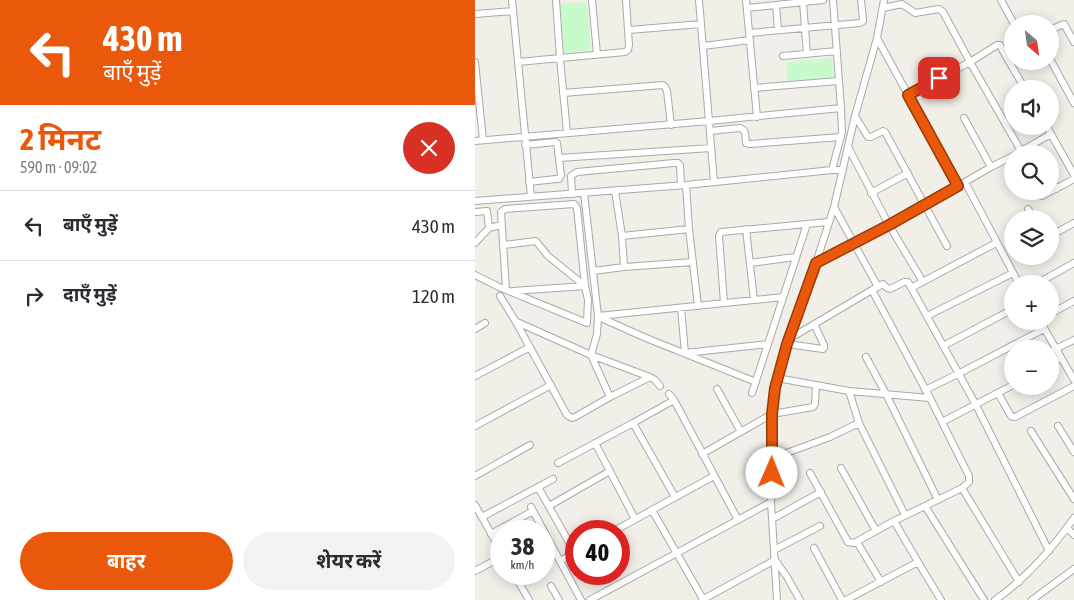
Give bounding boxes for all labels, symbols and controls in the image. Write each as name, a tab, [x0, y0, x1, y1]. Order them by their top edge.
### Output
north arrow	[1004, 15, 1059, 70]
map controls	[1004, 15, 1059, 395]
text: 430 m	[103, 18, 182, 58]
icon: left	[20, 20, 85, 85]
pin	[918, 57, 960, 99]
text: बाएँ मुड़ें	[103, 59, 161, 85]
icon: arrive	[925, 64, 953, 92]
button: sound	[1004, 80, 1059, 135]
text: 2 मिनट	[20, 122, 101, 156]
button: close	[403, 122, 455, 174]
button: search	[1004, 145, 1059, 200]
text: 590 m · 09:02	[20, 158, 97, 176]
button: layers	[1004, 210, 1059, 265]
icon: left	[20, 212, 48, 240]
text: बाएँ मुड़ें	[63, 213, 118, 235]
text: 430 m	[412, 215, 455, 237]
button: +	[1004, 275, 1059, 330]
icon: right	[20, 282, 48, 310]
text: दाएँ मुड़ें	[63, 283, 117, 305]
text: 120 m	[412, 285, 455, 307]
button: −	[1004, 340, 1059, 395]
position arrow	[745, 446, 797, 498]
speed limit sign: 40	[565, 520, 630, 585]
button: बाहर	[20, 532, 233, 590]
button: शेयर करें	[243, 532, 455, 590]
text: 38	[511, 532, 534, 560]
text: km/h	[511, 558, 534, 572]

